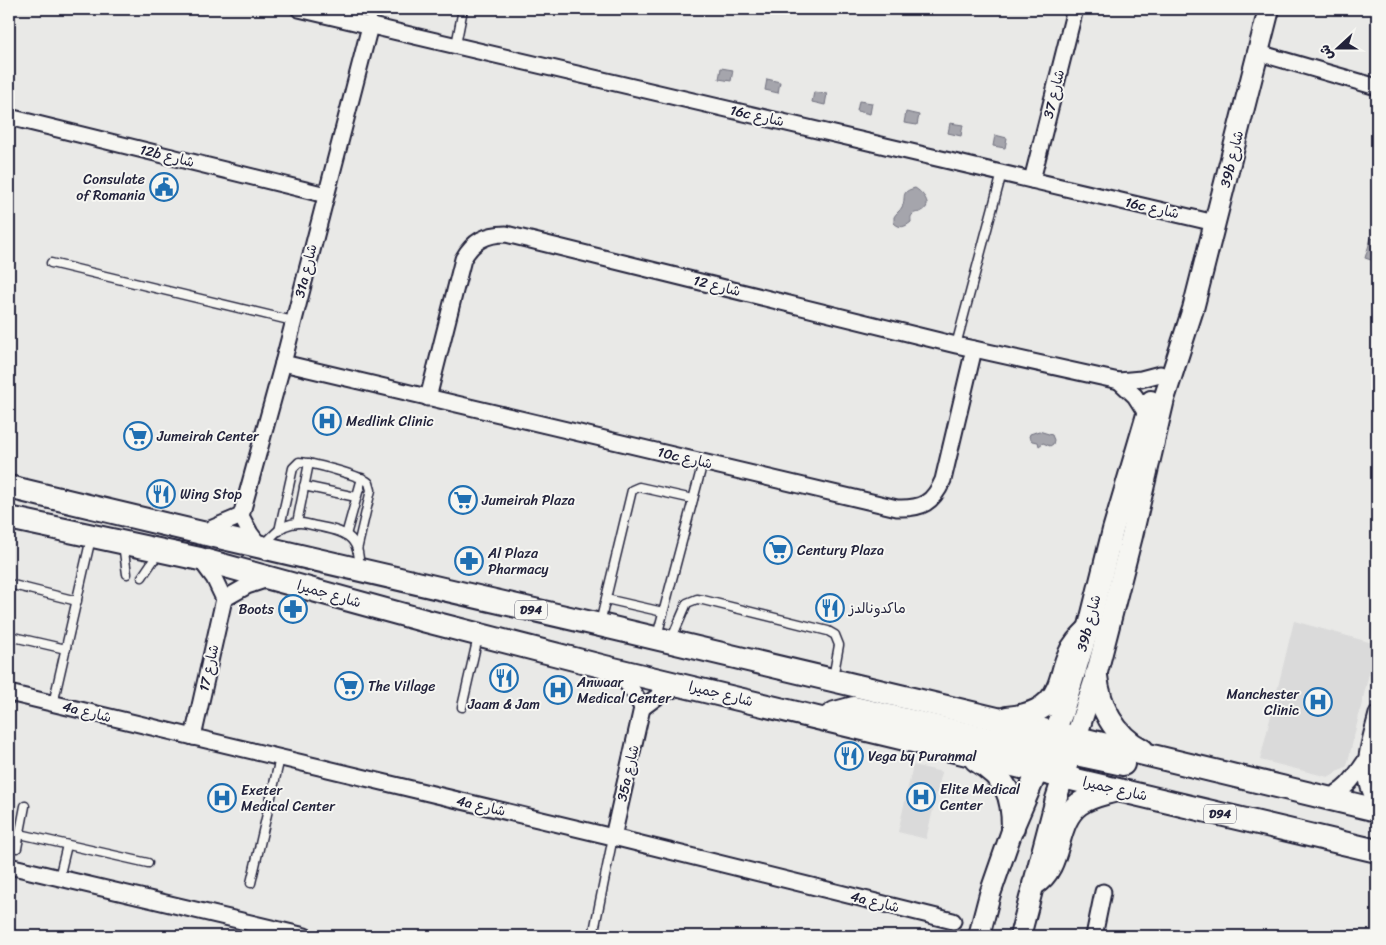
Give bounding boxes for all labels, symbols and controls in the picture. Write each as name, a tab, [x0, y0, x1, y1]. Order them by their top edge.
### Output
north arrow	[1314, 22, 1364, 72]
text: ش	[1312, 41, 1341, 64]
street label: شارع 37	[1036, 67, 1072, 121]
street label: 16c شارع	[727, 98, 787, 134]
street label: 39b شارع	[1213, 128, 1251, 190]
street label: 12b شارع	[137, 137, 197, 175]
place label: Consulate of Romania	[76, 167, 146, 208]
public building icon: Consulate of Romania	[149, 172, 179, 202]
street label: 16c شارع	[1122, 190, 1182, 226]
street label: 31a شارع	[287, 241, 325, 301]
street label: شارع 12	[691, 268, 743, 304]
hospital icon: Medlink Clinic	[312, 406, 342, 436]
place label: Medlink Clinic	[346, 409, 434, 434]
supermarket icon: Jumeirah Center	[123, 421, 153, 451]
place label: Jumeirah Center	[156, 424, 260, 449]
street label: 10c شارع	[655, 440, 715, 476]
restaurant icon: Wing Stop	[146, 479, 176, 509]
place label: Wing Stop	[180, 482, 242, 507]
supermarket icon: Jumeirah Plaza	[448, 485, 478, 515]
place label: Jumeirah Plaza	[481, 488, 575, 513]
supermarket icon: Century Plaza	[763, 535, 793, 565]
place label: Century Plaza	[797, 538, 884, 563]
place label: Al Plaza Pharmacy	[487, 541, 549, 582]
pharmacy icon: Al Plaza Pharmacy	[454, 546, 484, 576]
street label: شارع جميرا	[294, 573, 364, 615]
street label: 39b شارع	[1069, 592, 1109, 654]
restaurant icon: ماكدونالدز	[815, 593, 845, 623]
pharmacy icon: Boots	[278, 594, 308, 624]
place label: ماكدونالدز	[848, 596, 906, 621]
place label: Boots	[238, 597, 275, 622]
road number: D94	[515, 600, 547, 620]
street label: شارع 17	[191, 642, 227, 694]
restaurant icon: Jaam & Jam	[489, 663, 519, 693]
place label: Anwaar Medical Center	[576, 670, 672, 711]
supermarket icon: The Village	[334, 671, 364, 701]
place label: The Village	[368, 674, 435, 699]
street label: شارع جميرا	[686, 674, 756, 714]
hospital icon: Anwaar Medical Center	[543, 675, 573, 705]
place label: Manchester Clinic	[1226, 682, 1300, 723]
hospital icon: Manchester Clinic	[1303, 687, 1333, 717]
place label: Jaam & Jam	[467, 692, 540, 717]
street label: 4a شارع	[60, 694, 114, 730]
restaurant icon: Vega by Puranmal	[834, 741, 864, 771]
street label: 35a شارع	[609, 742, 647, 804]
place label: Vega by Puranmal	[868, 744, 978, 769]
street label: شارع جميرا	[1080, 769, 1150, 809]
place label: Elite Medical Center	[940, 777, 1021, 818]
place label: Exeter Medical Center	[241, 778, 336, 819]
hospital icon: Elite Medical Center	[906, 782, 936, 812]
hospital icon: Exeter Medical Center	[207, 783, 237, 813]
street label: 4a شارع	[454, 788, 508, 824]
road number: D94	[1204, 804, 1236, 824]
street label: 4a شارع	[848, 884, 902, 920]

